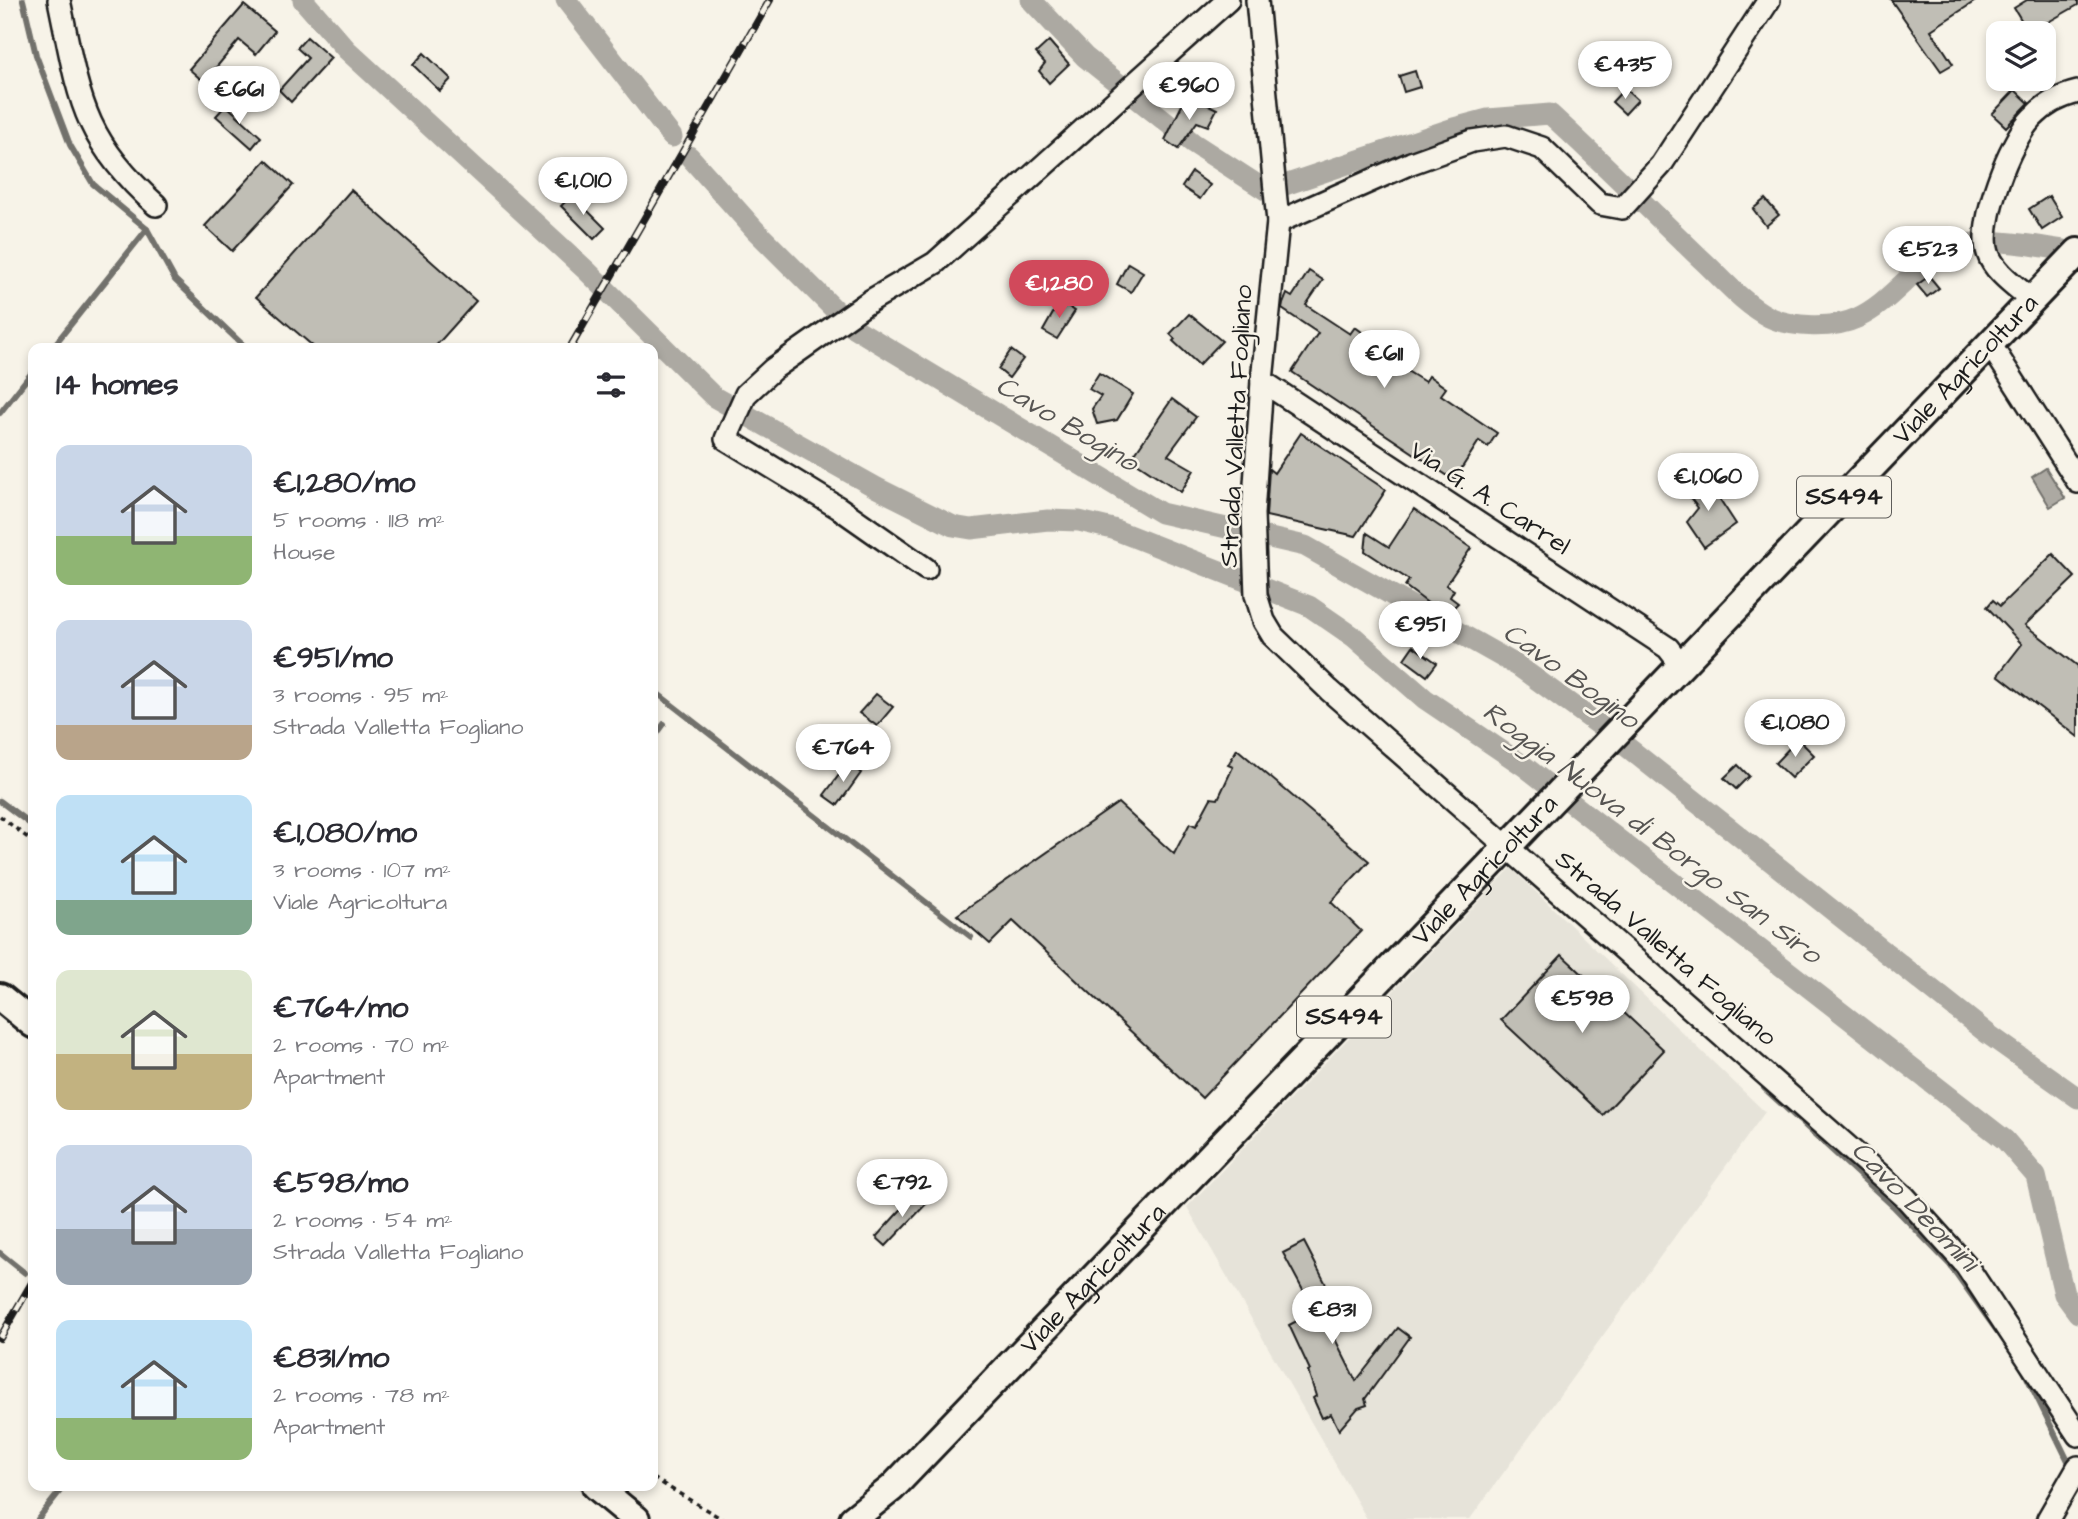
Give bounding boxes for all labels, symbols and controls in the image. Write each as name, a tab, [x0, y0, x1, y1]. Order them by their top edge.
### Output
map controls	[1986, 21, 2056, 91]
button: layers	[1986, 21, 2056, 91]
pin: €435	[1584, 42, 1666, 101]
text: €435	[1594, 48, 1656, 80]
pin: €960	[1148, 62, 1230, 122]
pin: €661	[198, 66, 280, 126]
text: €960	[1159, 69, 1219, 101]
text: €661	[214, 73, 264, 105]
pin: €1,010	[526, 158, 640, 217]
text: €1,010	[554, 164, 612, 196]
pin: €523	[1887, 226, 1969, 286]
text: €523	[1898, 233, 1958, 265]
pin: €1,280	[1002, 260, 1116, 320]
text: €1,280	[1025, 267, 1093, 299]
street label: Strada Valletta Fogliano	[1211, 283, 1263, 568]
street label: Viale Agricoltura	[1884, 286, 2046, 453]
pin: €611	[1343, 330, 1425, 390]
text: €611	[1365, 337, 1403, 369]
text: 14 homes	[56, 364, 179, 406]
icon: filters	[592, 366, 630, 404]
water label: Cavo Bogino	[988, 366, 1147, 484]
street label: Via G. A. Carrel	[1403, 432, 1577, 564]
pin: €1,060	[1651, 454, 1765, 513]
text: €1,060	[1674, 460, 1742, 492]
text: €1,280/mo	[273, 462, 415, 504]
icon: home	[112, 473, 196, 557]
road number: SS494	[1797, 476, 1891, 518]
text: 5 rooms · 118 m²	[273, 504, 445, 536]
text: House	[273, 536, 336, 568]
pin: €951	[1379, 602, 1461, 661]
text: €951	[1395, 608, 1445, 640]
water label: Cavo Bogino	[1494, 613, 1649, 741]
text: €951/mo	[273, 637, 393, 679]
icon: home	[112, 648, 196, 732]
text: 3 rooms · 95 m²	[273, 679, 449, 711]
water label: Roggia Nuova di Borgo San Siro	[1474, 693, 1831, 976]
pin: €1,080	[1738, 700, 1852, 759]
text: €1,080	[1760, 706, 1830, 738]
text: Strada Valletta Fogliano	[273, 711, 523, 743]
pin: €764	[802, 724, 884, 784]
text: €764	[812, 731, 874, 763]
street label: Viale Agricoltura	[1404, 787, 1566, 954]
text: €1,080/mo	[273, 812, 417, 854]
icon: home	[112, 823, 196, 907]
street label: Strada Valletta Fogliano	[1546, 842, 1785, 1056]
text: 3 rooms · 107 m²	[273, 854, 451, 886]
text: Viale Agricoltura	[273, 886, 447, 918]
pin: €598	[1541, 976, 1623, 1035]
text: €598	[1551, 982, 1613, 1014]
text: €764/mo	[273, 987, 408, 1029]
road number: SS494	[1297, 996, 1391, 1037]
icon: home	[112, 998, 196, 1082]
text: 2 rooms · 70 m²	[273, 1029, 449, 1061]
text: Apartment	[273, 1061, 385, 1093]
water label: Cavo Deomini	[1842, 1132, 1990, 1283]
pin: €792	[861, 1160, 943, 1219]
text: €598/mo	[273, 1162, 409, 1204]
text: €792	[873, 1166, 931, 1198]
icon: home	[112, 1173, 196, 1257]
street label: Viale Agricoltura	[1012, 1195, 1174, 1362]
text: 2 rooms · 54 m²	[273, 1204, 453, 1236]
text: Strada Valletta Fogliano	[273, 1236, 523, 1268]
pin: €831	[1291, 1286, 1373, 1346]
text: €831	[1308, 1293, 1356, 1325]
text: €831/mo	[273, 1337, 389, 1379]
icon: home	[112, 1348, 196, 1432]
text: 2 rooms · 78 m²	[273, 1379, 450, 1411]
text: Apartment	[273, 1411, 385, 1443]

